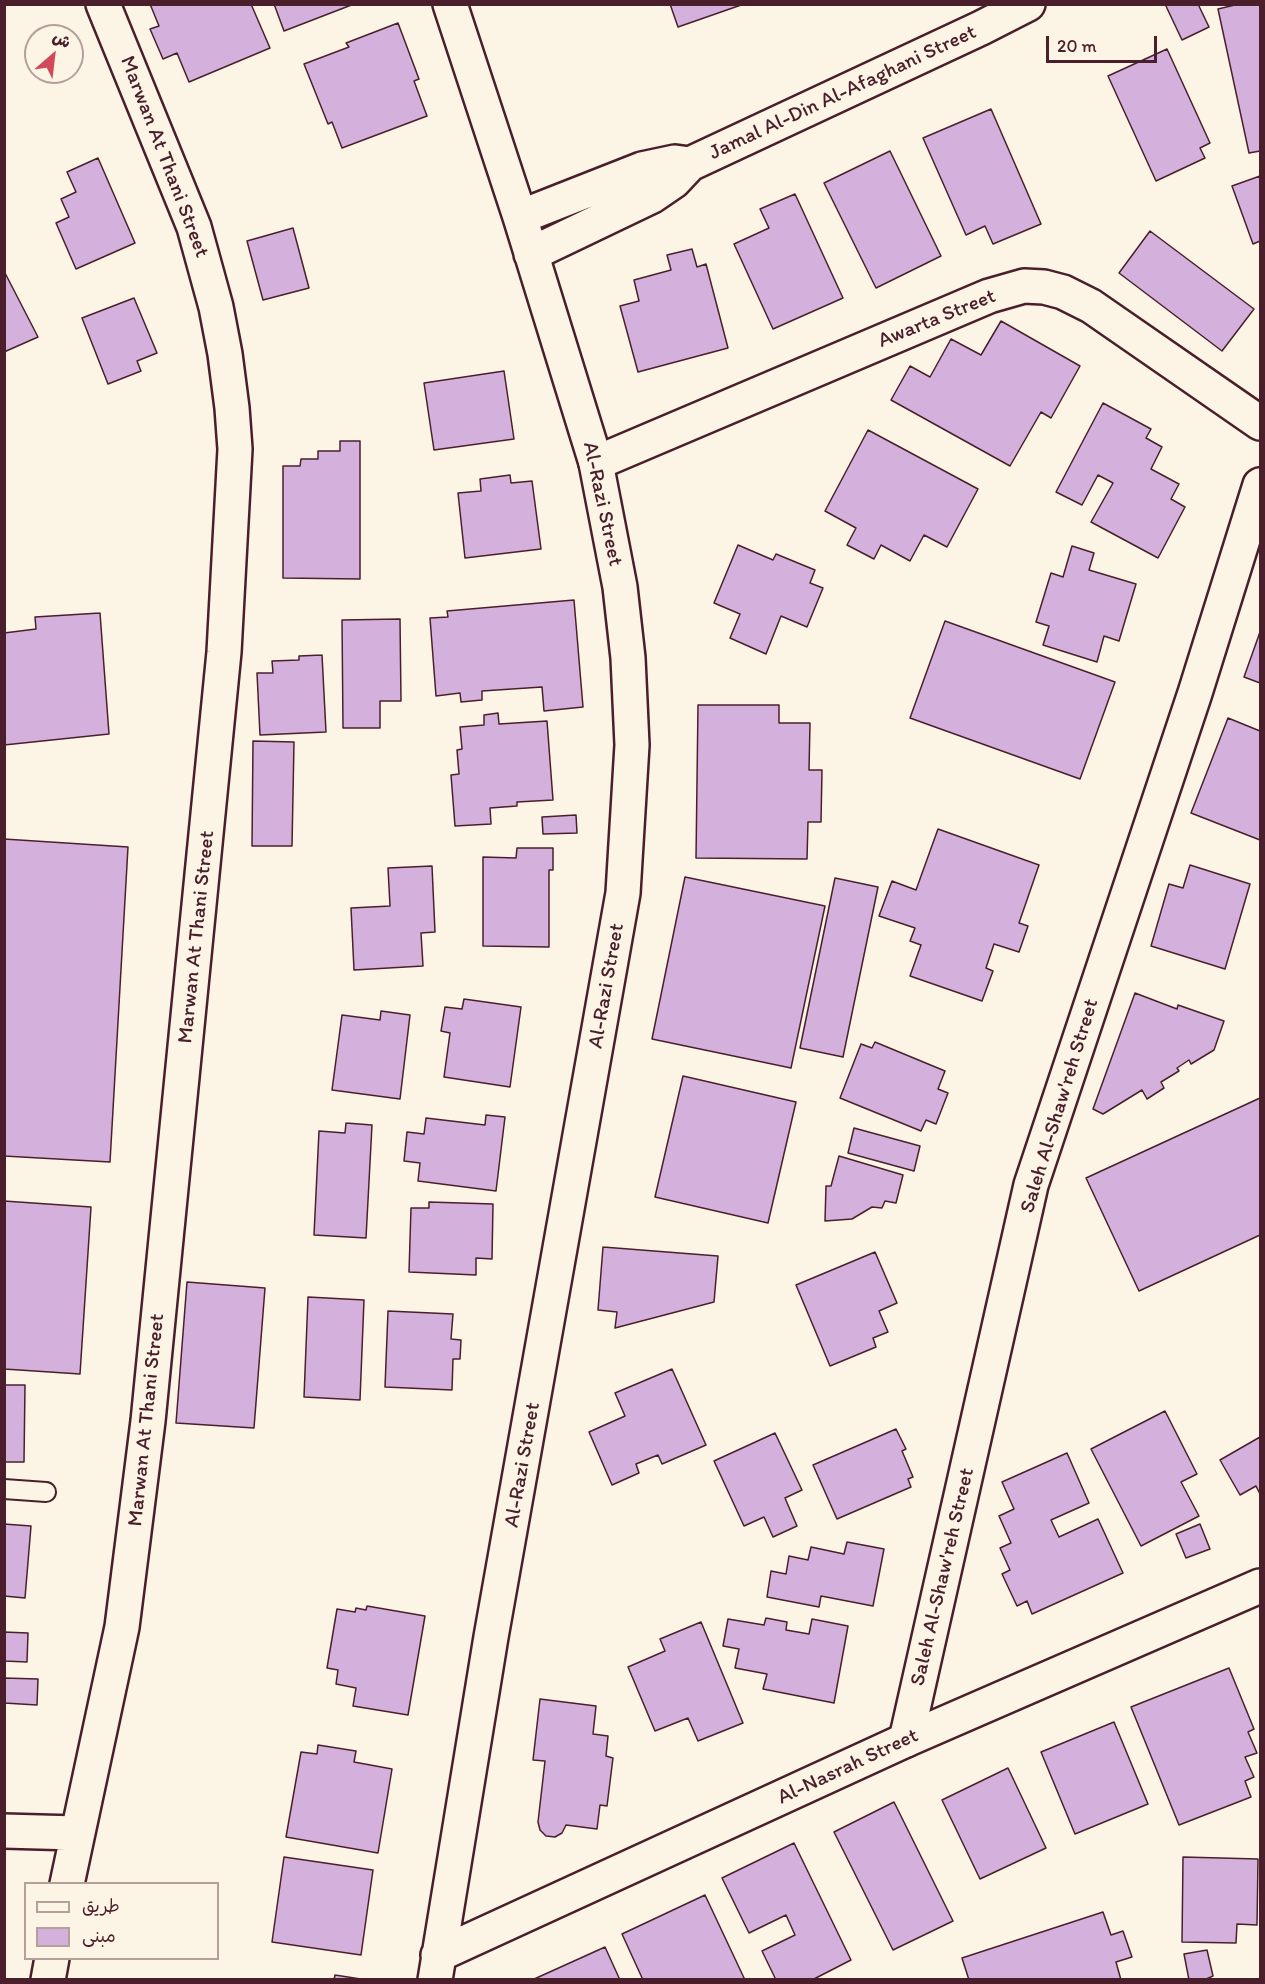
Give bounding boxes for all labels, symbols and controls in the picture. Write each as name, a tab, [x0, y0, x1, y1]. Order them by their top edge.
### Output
street label: Jamal Al-Din Al-Afaghani Street	[706, 20, 980, 166]
north arrow	[24, 24, 84, 84]
scale bar	[1049, 24, 1160, 62]
text: ش	[50, 27, 74, 52]
text: 20 m	[1057, 35, 1097, 57]
street label: Marwan At Thani Street	[114, 53, 214, 261]
street label: Awarta Street	[874, 284, 1000, 354]
street label: Al-Razi Street	[577, 439, 627, 569]
street label: Marwan At Thani Street	[173, 829, 221, 1045]
street label: Al-Razi Street	[584, 921, 630, 1051]
street label: Saleh Al-Shaw'reh Street	[1015, 996, 1105, 1216]
street label: Marwan At Thani Street	[123, 1312, 171, 1528]
street label: Al-Razi Street	[500, 1400, 546, 1530]
street label: Saleh Al-Shaw'reh Street	[906, 1466, 980, 1688]
street label: Al-Nasrah Street	[774, 1723, 922, 1811]
legend	[24, 1882, 219, 1960]
text: طريق	[82, 1895, 120, 1917]
text: مبنى	[82, 1925, 116, 1947]

